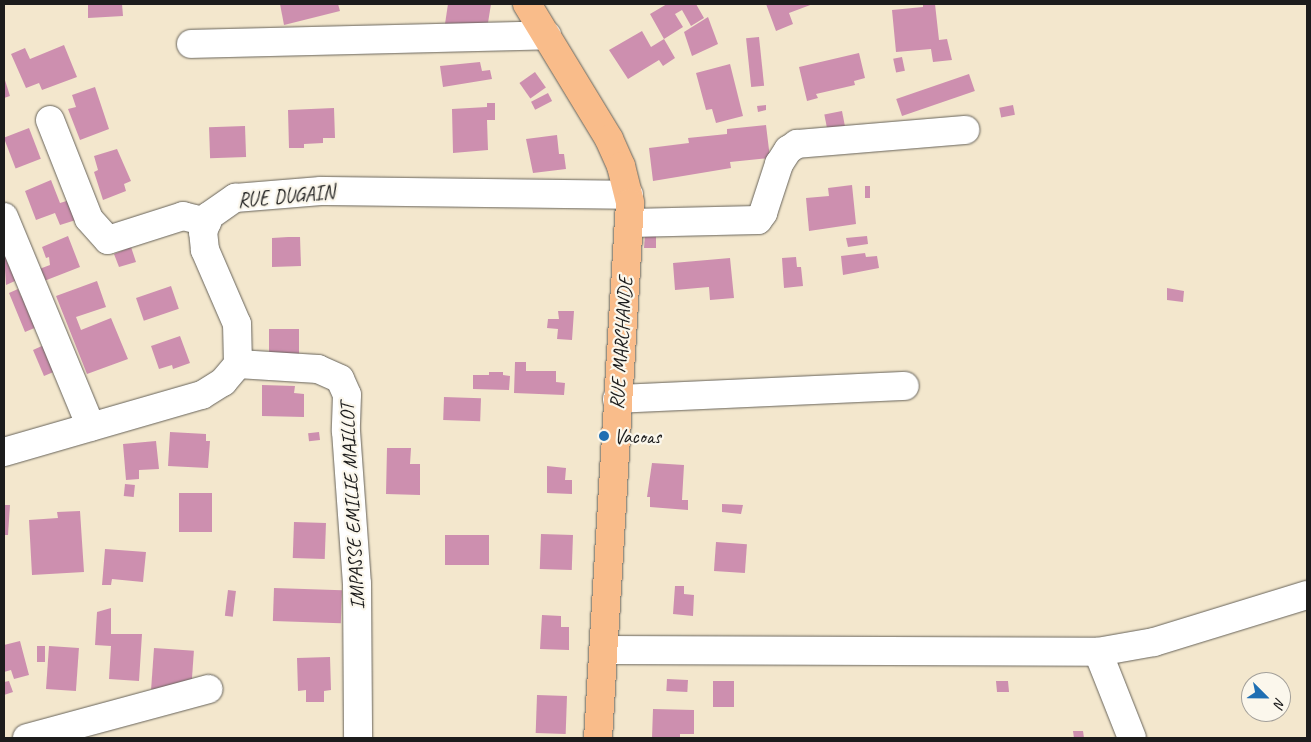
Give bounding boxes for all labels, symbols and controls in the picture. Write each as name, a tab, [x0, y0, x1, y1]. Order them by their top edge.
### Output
street label: RUE DUGAIN	[237, 180, 335, 212]
street label: RUE MARCHANDE	[604, 275, 638, 411]
street label: IMPASSE EMILIE MAILLOT	[335, 402, 369, 610]
place label: Vacoas	[614, 424, 661, 448]
marker: Vacoas	[598, 430, 610, 442]
north arrow	[1241, 672, 1291, 722]
text: N	[1270, 695, 1289, 710]

